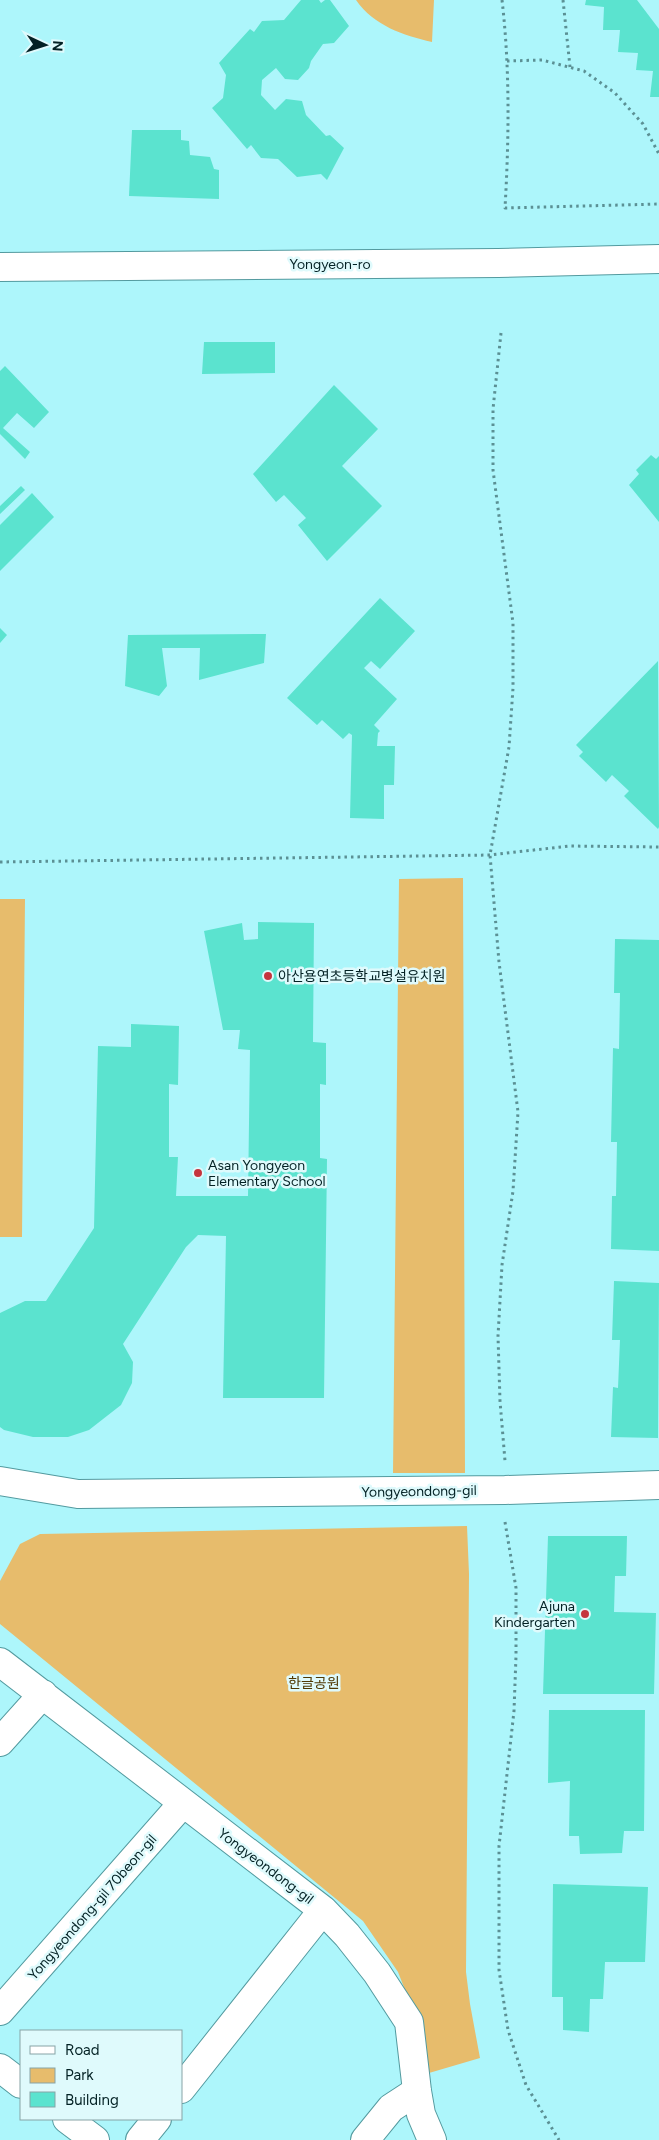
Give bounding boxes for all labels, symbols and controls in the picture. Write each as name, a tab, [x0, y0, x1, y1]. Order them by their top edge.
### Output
north arrow	[20, 20, 70, 70]
text: N	[49, 40, 66, 52]
street label: Yongyeon-ro	[289, 256, 371, 273]
place label: 아산용연초등학교병설유치원	[278, 968, 445, 985]
marker: 아산용연초등학교병설유치원	[262, 970, 274, 982]
place label: Asan Yongyeon Elementary School	[208, 1157, 326, 1190]
marker: Asan Yongyeon Elementary School	[192, 1167, 204, 1179]
street label: Yongyeondong-gil	[361, 1482, 477, 1501]
place label: Ajuna Kindergarten	[494, 1598, 575, 1631]
marker: Ajuna Kindergarten	[579, 1608, 591, 1620]
park label: 한글공원	[288, 1675, 340, 1692]
street label: Yongyeondong-gil	[215, 1825, 317, 1908]
street label: Yongyeondong-gil 70beon-gil	[24, 1831, 160, 1984]
legend	[20, 2030, 182, 2120]
text: Road	[65, 2041, 100, 2059]
text: Park	[65, 2066, 94, 2084]
text: Building	[65, 2091, 119, 2109]

